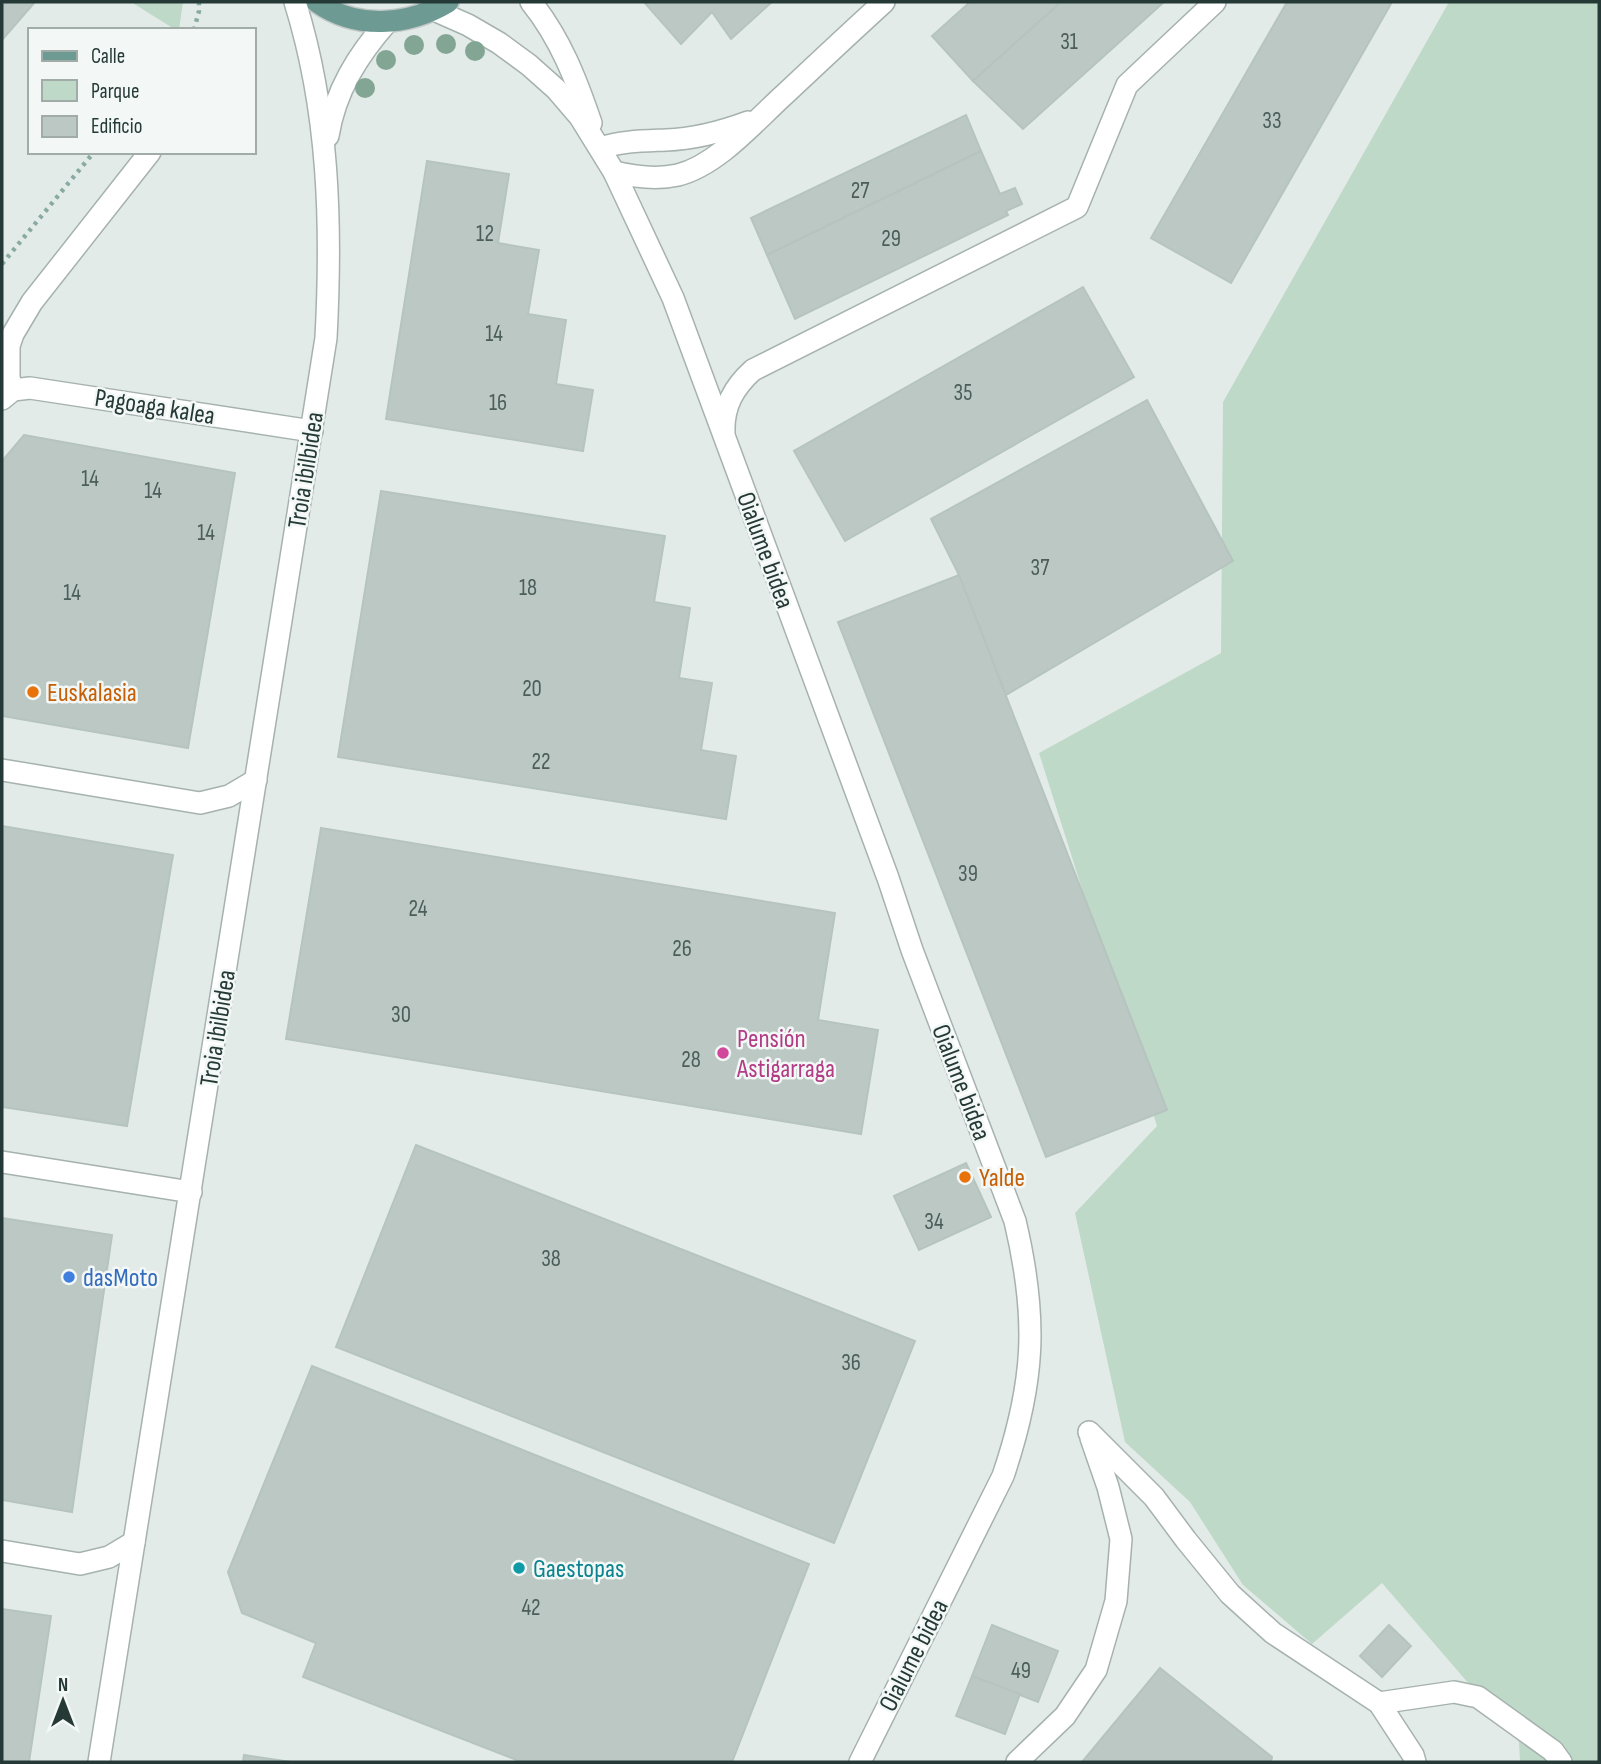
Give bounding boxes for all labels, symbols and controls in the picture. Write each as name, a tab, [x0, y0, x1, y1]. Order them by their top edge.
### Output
legend	[28, 28, 256, 154]
house number: 31	[1060, 28, 1078, 56]
text: Calle	[91, 44, 125, 69]
text: Parque	[91, 79, 139, 104]
house number: 33	[1262, 107, 1282, 135]
text: Edificio	[91, 114, 142, 139]
house number: 27	[851, 177, 869, 205]
house number: 12	[476, 220, 494, 248]
house number: 29	[881, 225, 901, 253]
house number: 14	[485, 320, 503, 348]
house number: 35	[954, 379, 972, 407]
street label: Pagoaga kalea	[93, 383, 217, 432]
house number: 16	[489, 389, 507, 417]
street label: Troia ibilbidea	[282, 410, 331, 531]
house number: 14	[81, 465, 99, 493]
house number: 14	[144, 477, 162, 505]
street label: Oialume bidea	[729, 488, 800, 613]
house number: 14	[197, 519, 215, 547]
house number: 37	[1031, 554, 1049, 582]
house number: 18	[519, 574, 537, 602]
house number: 14	[63, 579, 81, 607]
house number: 20	[522, 675, 542, 703]
place label: Euskalasia	[47, 678, 137, 709]
marker: Euskalasia	[25, 684, 41, 700]
house number: 22	[532, 748, 550, 776]
house number: 39	[958, 860, 978, 888]
house number: 24	[409, 895, 428, 923]
house number: 26	[672, 935, 692, 963]
street label: Troia ibilbidea	[194, 968, 243, 1089]
house number: 30	[391, 1001, 411, 1029]
street label: Oialume bidea	[924, 1020, 997, 1145]
place label: Pensión Astigarraga	[736, 1024, 835, 1085]
marker: Pensión Astigarraga	[715, 1045, 731, 1061]
house number: 28	[681, 1046, 701, 1074]
place label: Yalde	[979, 1163, 1025, 1194]
marker: Yalde	[957, 1169, 973, 1185]
house number: 34	[924, 1208, 944, 1236]
house number: 38	[541, 1245, 561, 1273]
place label: dasMoto	[83, 1263, 158, 1294]
marker: dasMoto	[61, 1269, 77, 1285]
house number: 36	[841, 1349, 861, 1377]
place label: Gaestopas	[533, 1554, 624, 1585]
marker: Gaestopas	[511, 1560, 527, 1576]
house number: 42	[521, 1594, 541, 1622]
street label: Oialume bidea	[873, 1594, 956, 1717]
house number: 49	[1011, 1657, 1031, 1685]
north arrow	[28, 1666, 98, 1736]
text: N	[58, 1674, 68, 1697]

